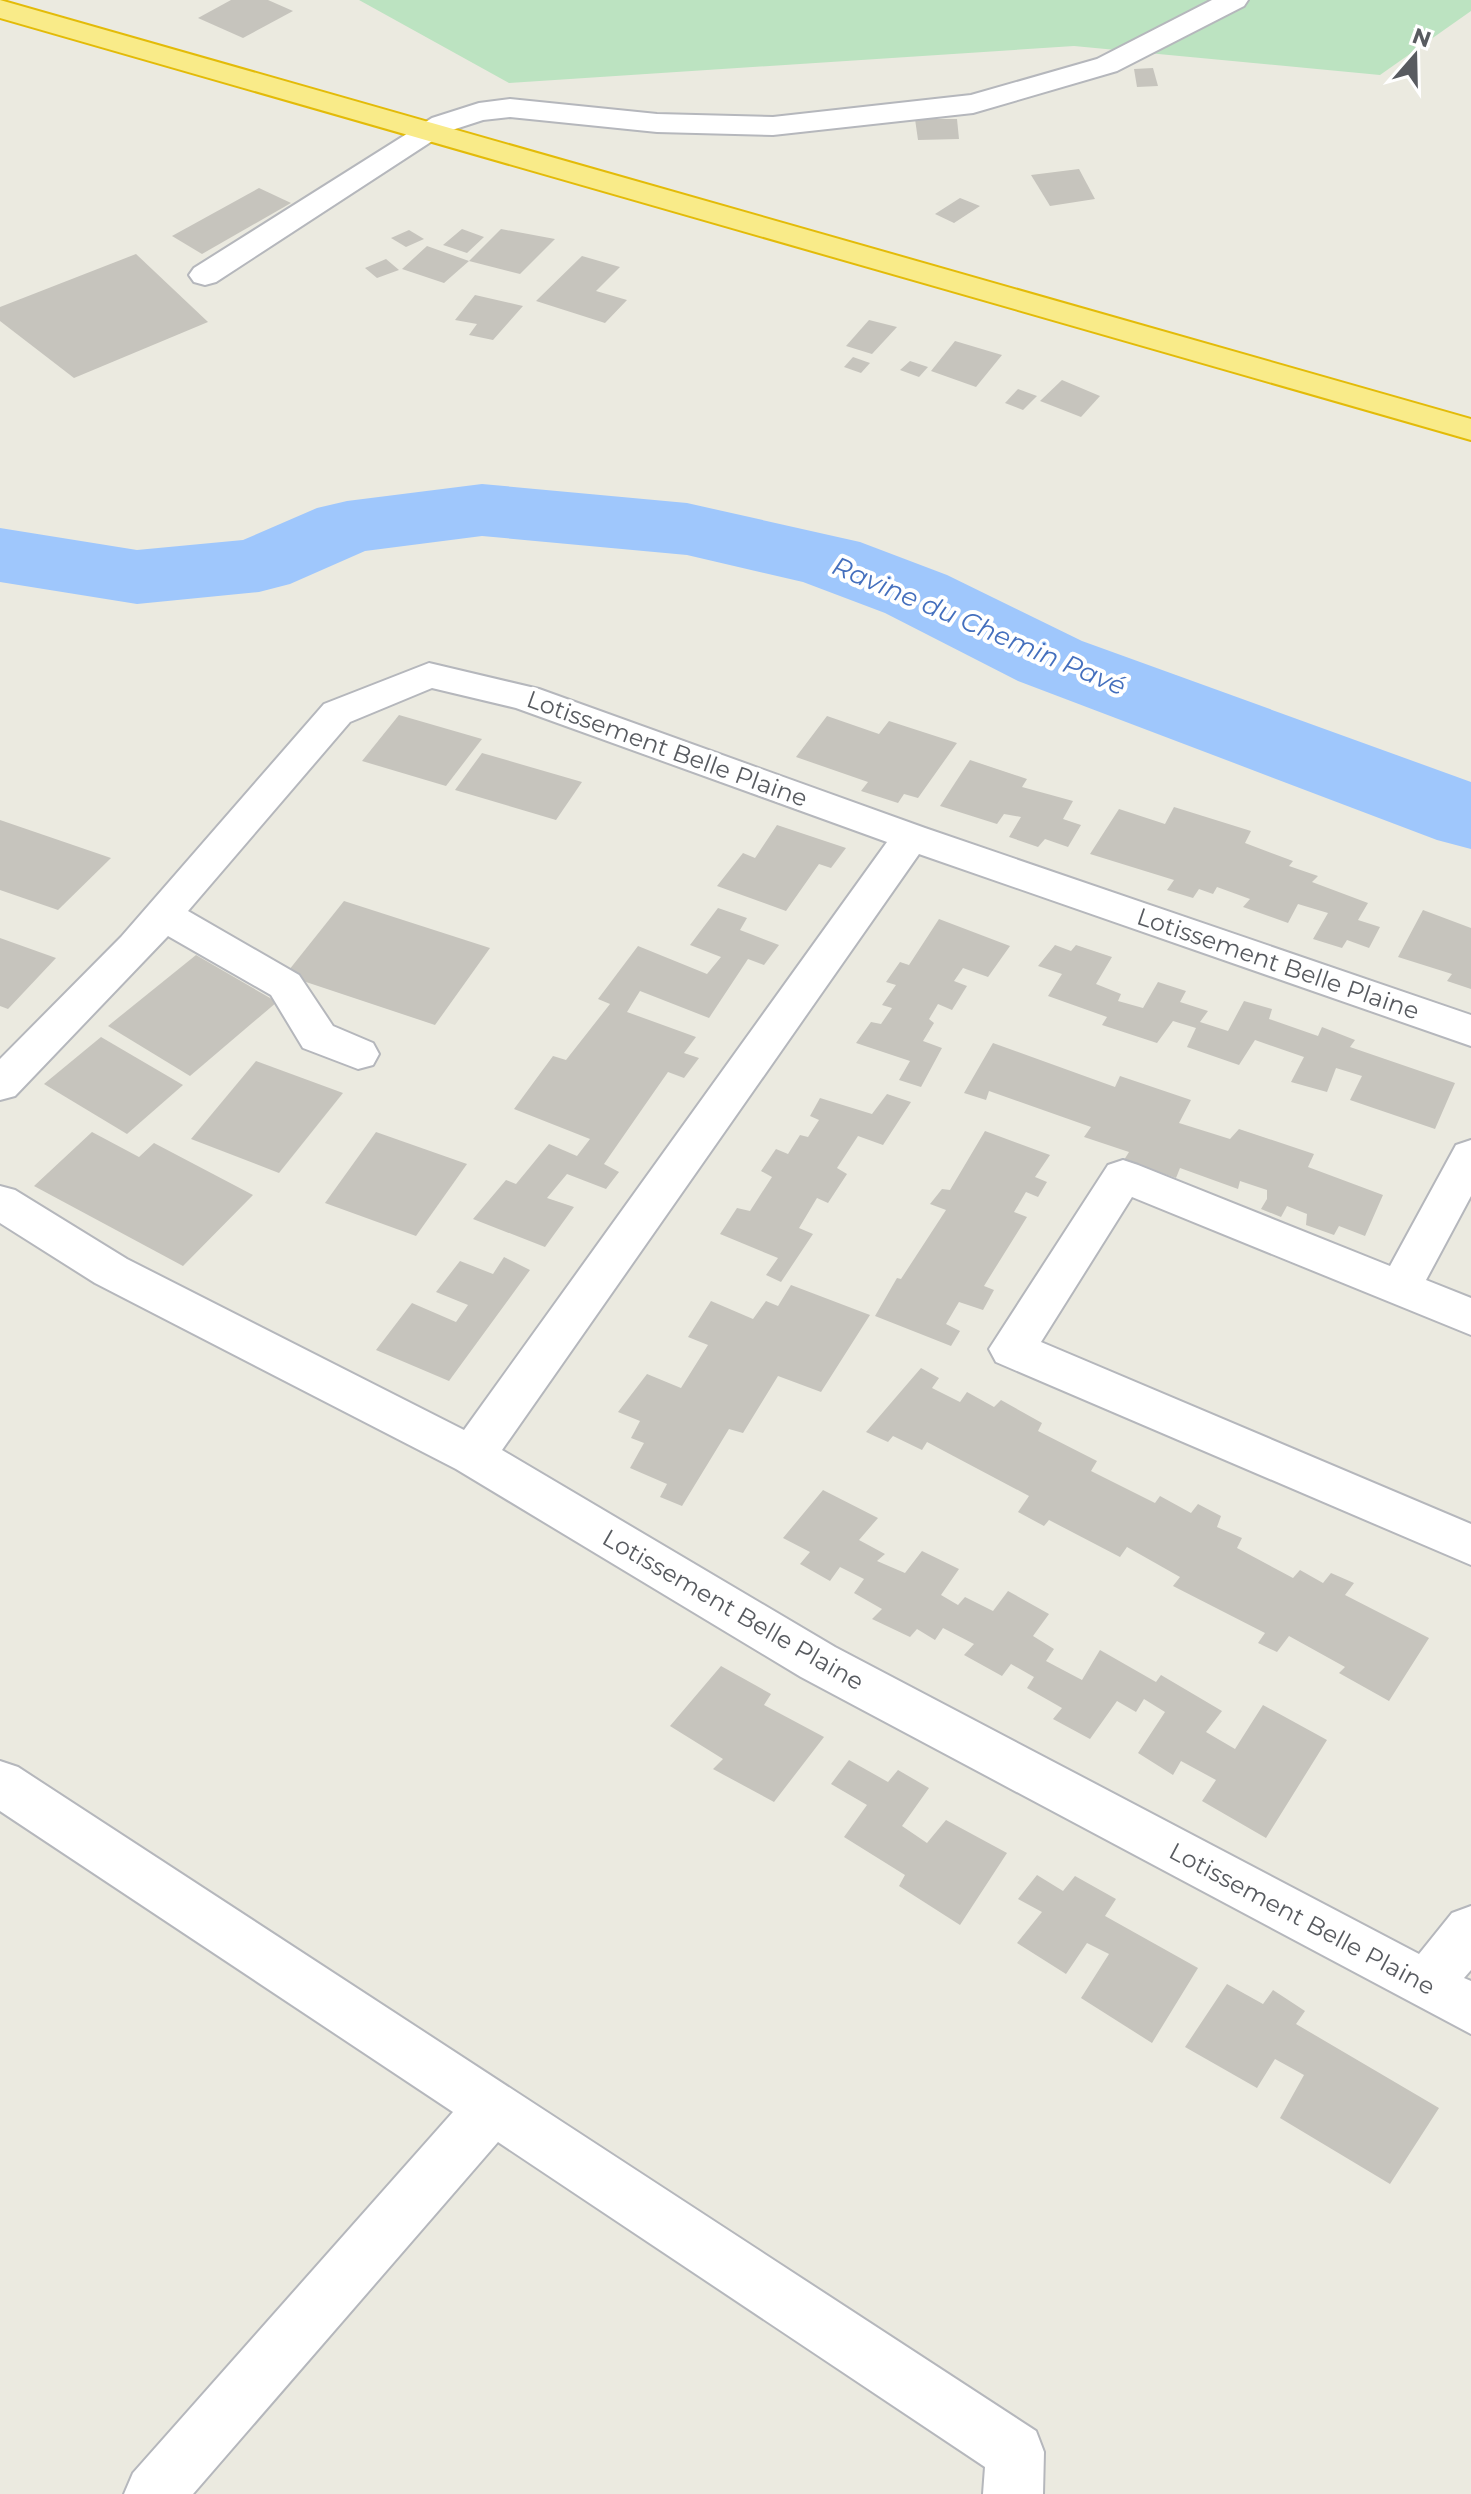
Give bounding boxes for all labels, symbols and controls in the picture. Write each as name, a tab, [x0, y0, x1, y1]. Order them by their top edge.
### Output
north arrow	[1375, 16, 1455, 96]
text: N	[1409, 22, 1435, 53]
water label: Ravine du Chemin Pavé	[827, 550, 1131, 702]
street label: Lotissement Belle Plaine	[523, 684, 812, 813]
street label: Lotissement Belle Plaine	[1133, 902, 1423, 1026]
street label: Lotissement Belle Plaine	[598, 1523, 869, 1696]
street label: Lotissement Belle Plaine	[1164, 1836, 1440, 2001]

